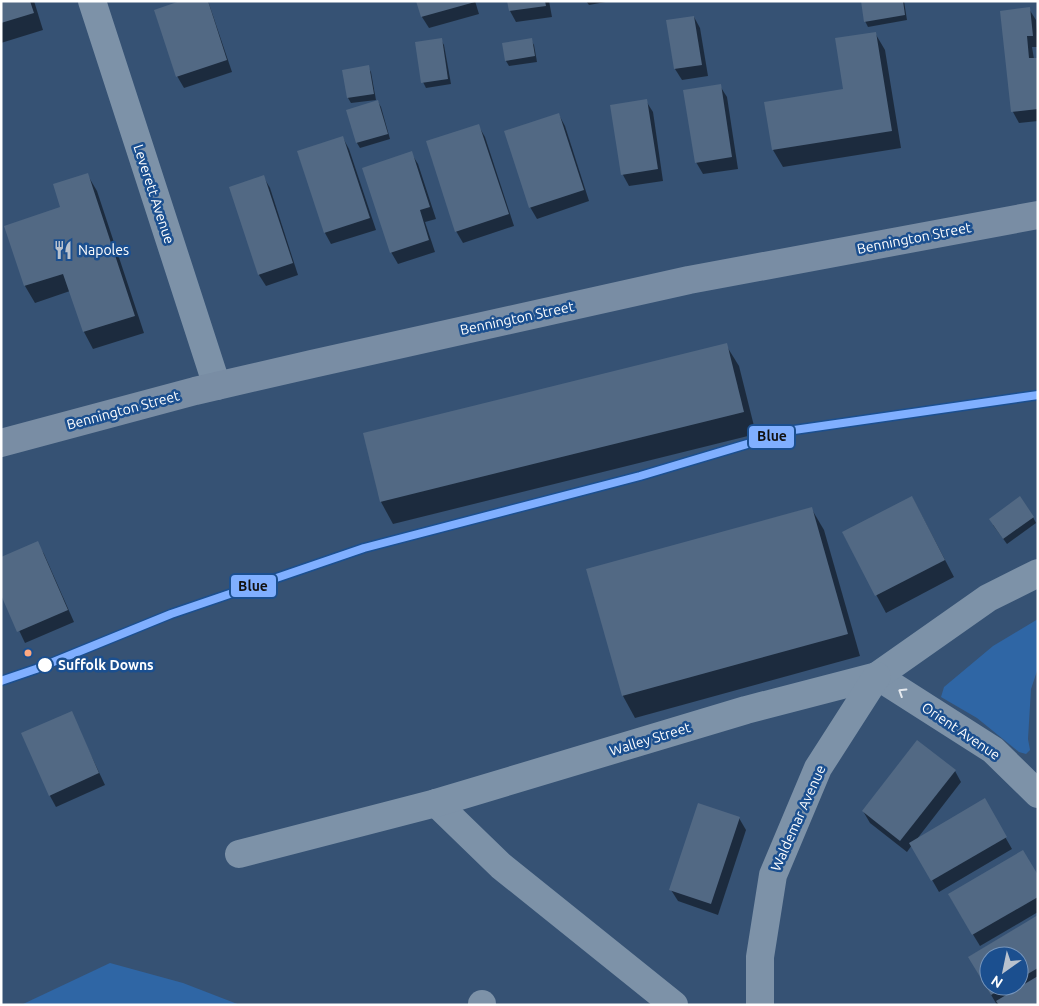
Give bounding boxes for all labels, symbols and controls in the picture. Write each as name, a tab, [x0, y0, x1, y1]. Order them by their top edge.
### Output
street label: Leverett Avenue	[130, 142, 178, 246]
street label: Bennington Street	[856, 219, 973, 257]
restaurant icon: Napoles	[52, 239, 74, 261]
place label: Napoles	[78, 242, 129, 258]
street label: Bennington Street	[459, 298, 576, 338]
street label: Bennington Street	[65, 387, 182, 433]
line badge: Blue	[748, 425, 795, 449]
text: Blue	[757, 428, 787, 444]
line badge: Blue	[230, 574, 277, 598]
text: Blue	[238, 578, 268, 594]
unlabelled marker	[23, 648, 33, 658]
marker: Suffolk Downs	[36, 656, 54, 674]
place label: Suffolk Downs	[58, 657, 154, 673]
one-way arrow	[898, 688, 907, 698]
street label: Orient Avenue	[919, 699, 1003, 763]
street label: Walley Street	[608, 719, 693, 759]
street label: Waldemar Avenue	[767, 762, 829, 874]
north arrow	[979, 946, 1029, 996]
text: N	[988, 972, 1006, 991]

